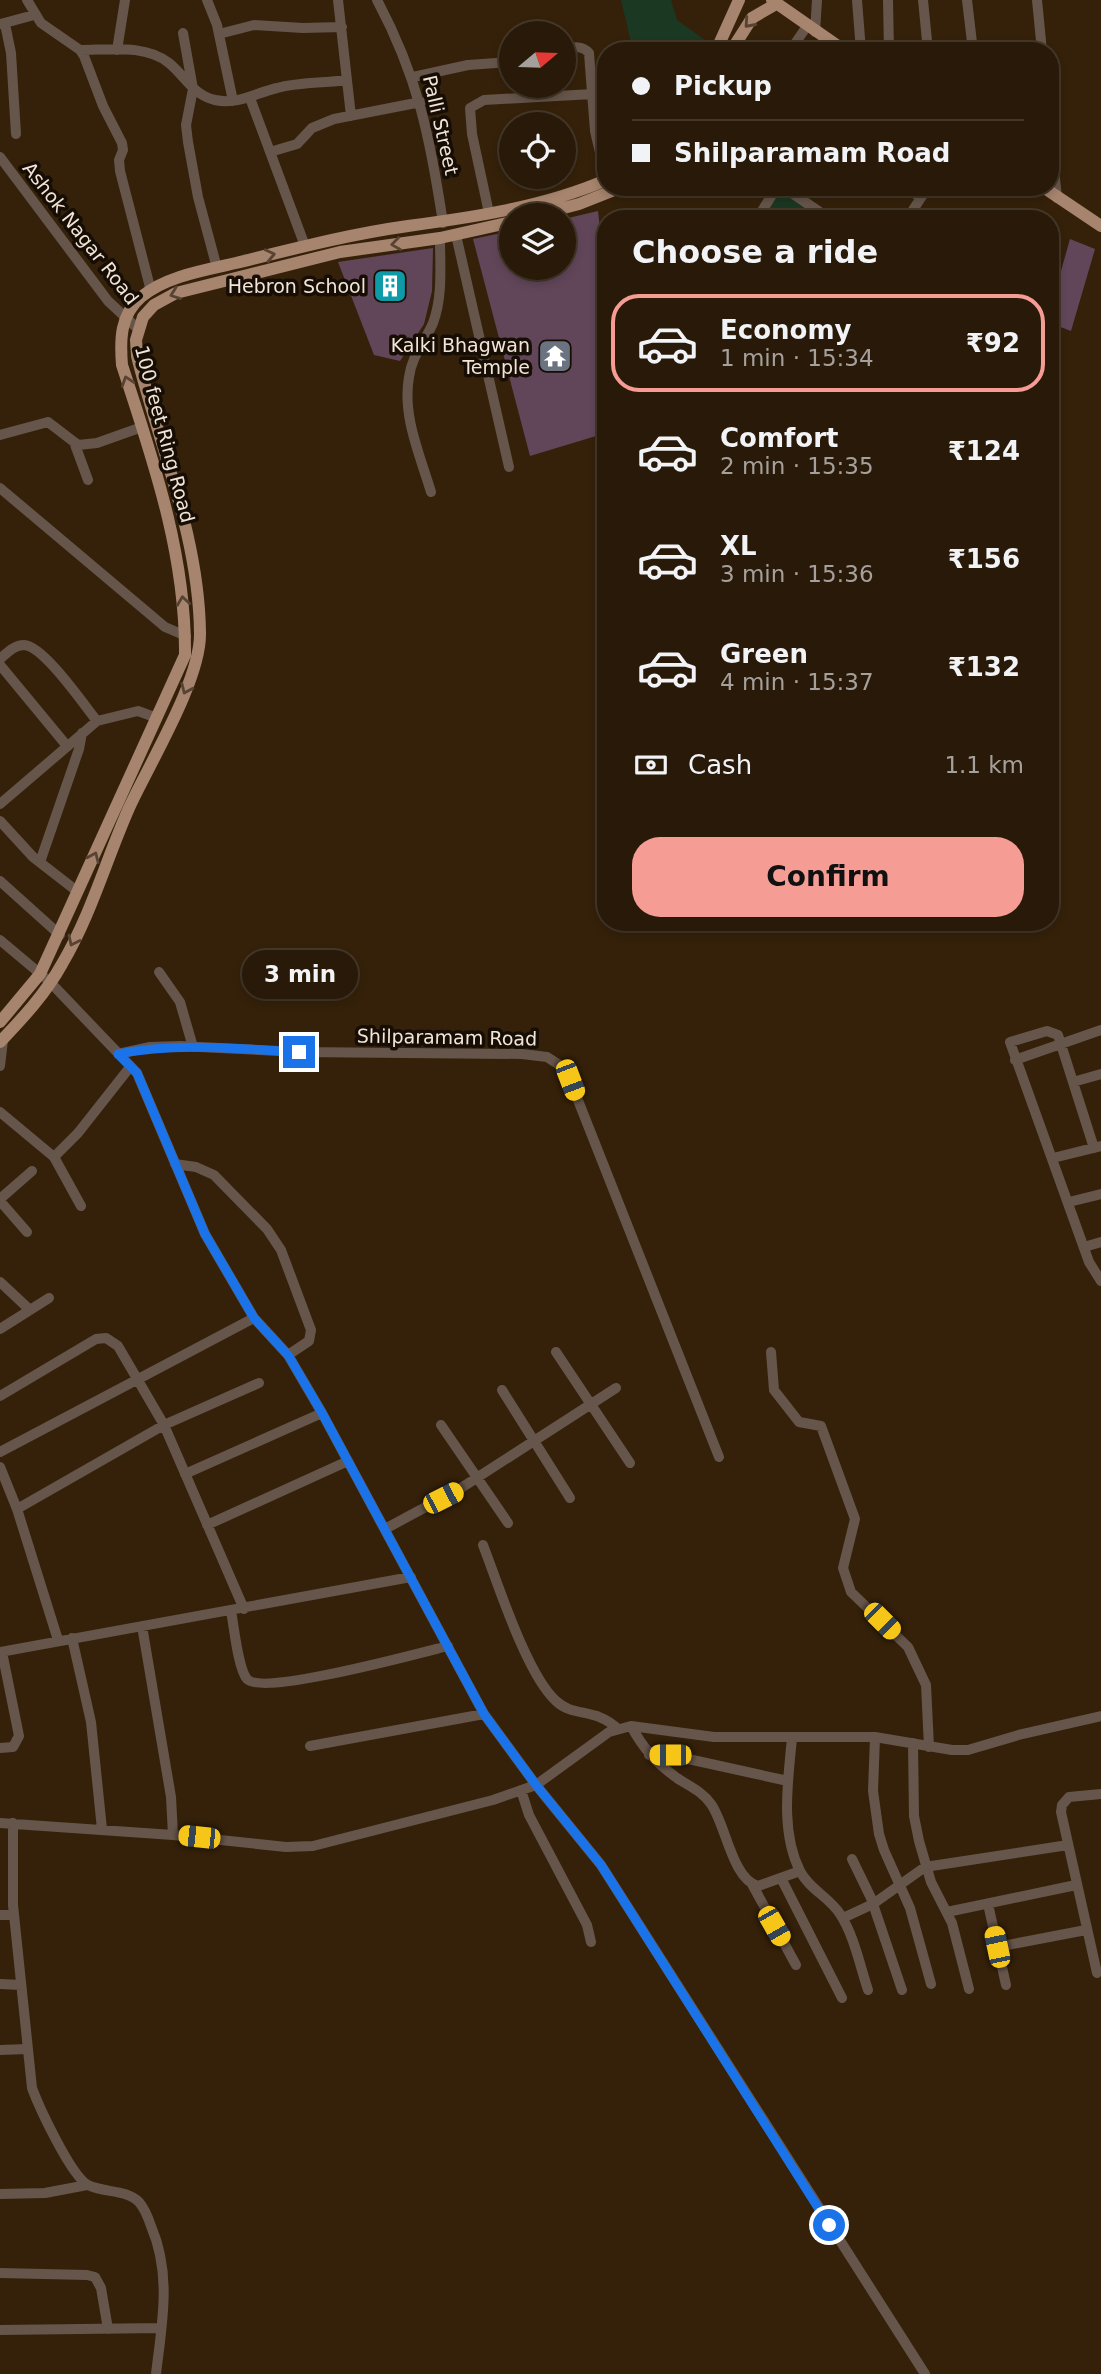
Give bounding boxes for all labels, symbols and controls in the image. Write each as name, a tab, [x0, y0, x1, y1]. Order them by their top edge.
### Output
one-way arrow	[745, 15, 757, 28]
north arrow	[499, 21, 576, 98]
map controls	[499, 21, 576, 280]
text: Pickup	[674, 71, 772, 101]
street label: Palli Street	[419, 73, 463, 177]
button: locate	[499, 112, 576, 189]
text: Shilparamam Road	[674, 138, 950, 168]
street label: Ashok Nagar Road	[19, 157, 143, 309]
button: layers	[499, 203, 576, 280]
text: Choose a ride	[632, 233, 878, 271]
one-way arrow	[390, 236, 402, 251]
one-way arrow	[264, 248, 276, 263]
building icon: Hebron School	[371, 267, 409, 305]
place label: Hebron School	[228, 275, 366, 297]
one-way arrow	[169, 286, 181, 300]
icon: car	[636, 312, 699, 375]
text: Economy	[720, 315, 851, 345]
text: ₹92	[966, 328, 1020, 358]
place label: Kalki Bhagwan Temple	[391, 334, 530, 378]
temple icon: Kalki Bhagwan Temple	[536, 337, 574, 375]
street label: 100 feet Ring Road	[131, 343, 199, 525]
text: 1 min · 15:34	[720, 345, 874, 371]
one-way arrow	[121, 375, 136, 387]
icon: car	[636, 420, 699, 483]
text: Comfort	[720, 423, 838, 453]
text: ₹124	[948, 436, 1020, 466]
text: 2 min · 15:35	[720, 453, 874, 479]
icon: car	[636, 528, 699, 591]
text: XL	[720, 531, 757, 561]
text: ₹156	[948, 544, 1020, 574]
text: 3 min · 15:36	[720, 561, 874, 587]
one-way arrow	[176, 595, 191, 607]
icon: car	[636, 636, 699, 699]
text: Green	[720, 639, 808, 669]
text: ₹132	[948, 652, 1020, 682]
text: 4 min · 15:37	[720, 669, 874, 695]
one-way arrow	[180, 681, 194, 694]
icon: cash	[632, 746, 670, 784]
text: Cash	[688, 750, 752, 780]
text: 1.1 km	[944, 752, 1024, 778]
button: Confirm	[632, 837, 1024, 917]
one-way arrow	[85, 852, 99, 865]
one-way arrow	[68, 934, 82, 946]
callout: 3 min	[241, 950, 357, 1000]
text: 3 min	[264, 961, 336, 987]
street label: Shilparamam Road	[357, 1024, 537, 1050]
route end	[283, 1036, 315, 1068]
car	[553, 1057, 588, 1103]
car	[420, 1479, 467, 1517]
car	[860, 1599, 905, 1643]
car	[650, 1745, 692, 1766]
car	[178, 1824, 221, 1850]
car	[755, 1903, 794, 1949]
car	[983, 1924, 1012, 1970]
route start	[813, 2209, 845, 2241]

